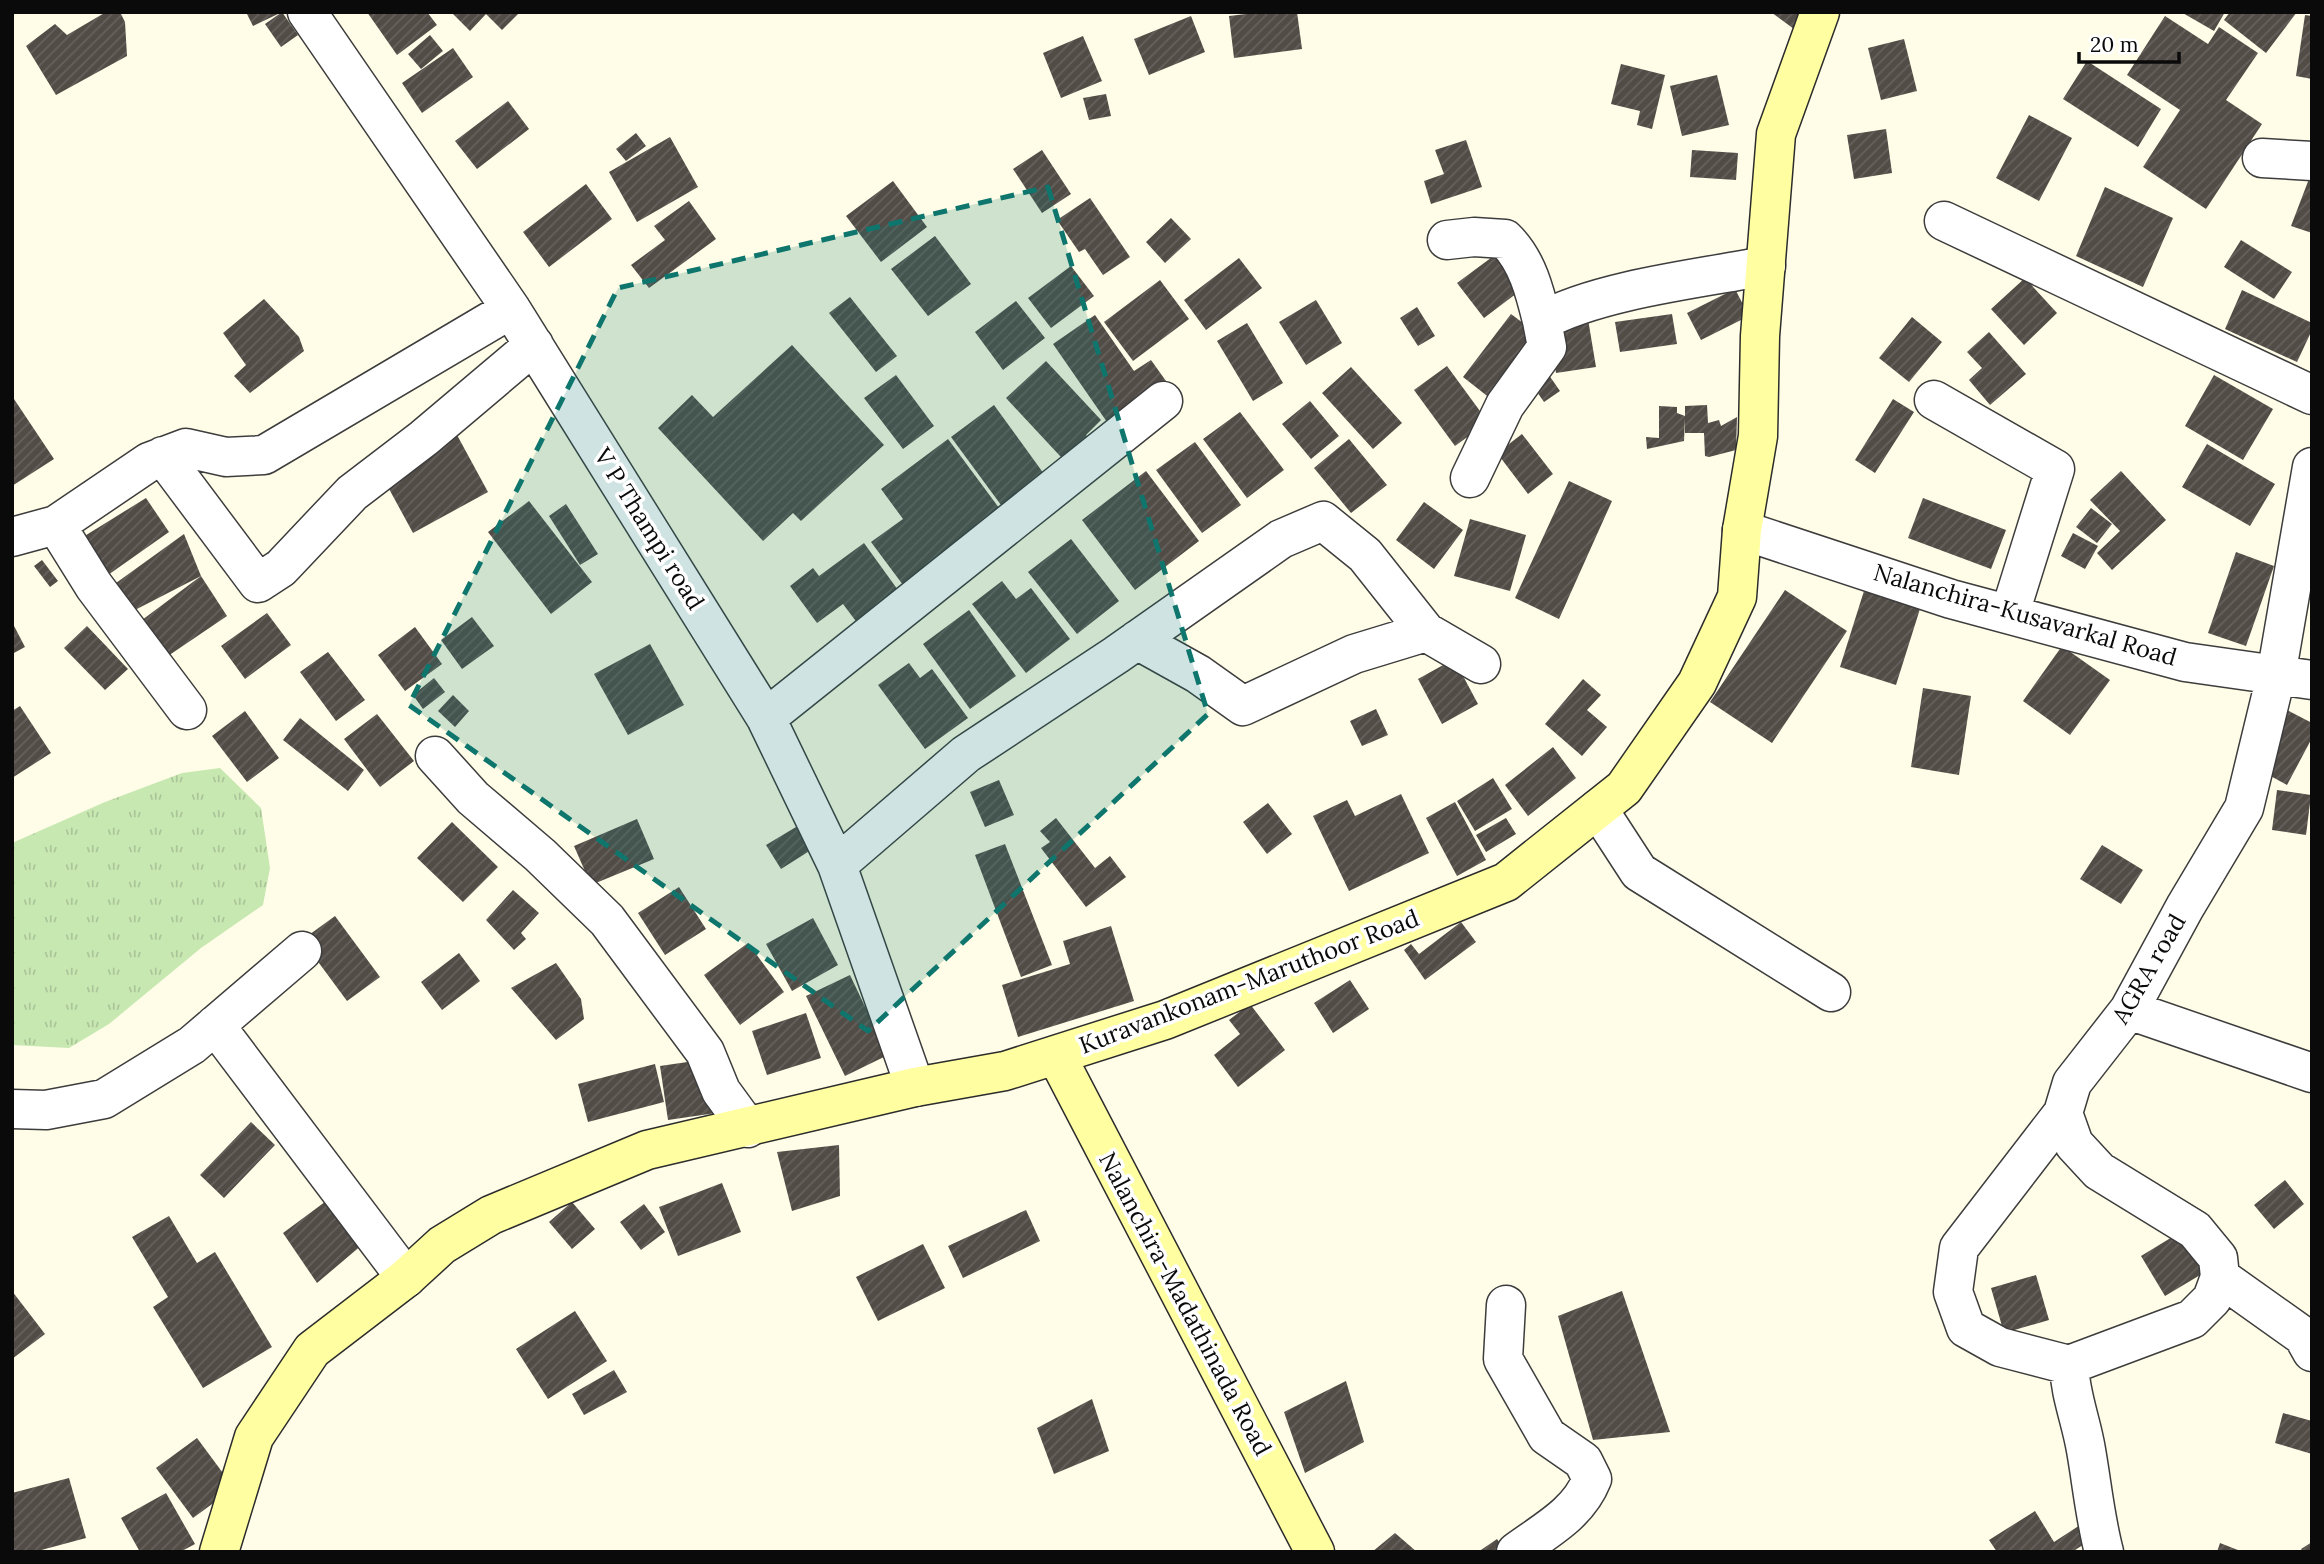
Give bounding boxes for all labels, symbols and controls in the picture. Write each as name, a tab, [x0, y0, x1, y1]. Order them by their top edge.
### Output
scale bar	[2079, 21, 2179, 65]
text: 20 m	[2090, 31, 2139, 58]
street label: V P Thampi road	[587, 441, 712, 615]
street label: Nalanchira-Kusavarkal Road	[1870, 556, 2180, 673]
street label: Kuravankonam-Maruthoor Road	[1075, 902, 1423, 1061]
street label: AGRA road	[2104, 908, 2192, 1030]
street label: Nalanchira-Madathinada Road	[1092, 1147, 1279, 1461]

